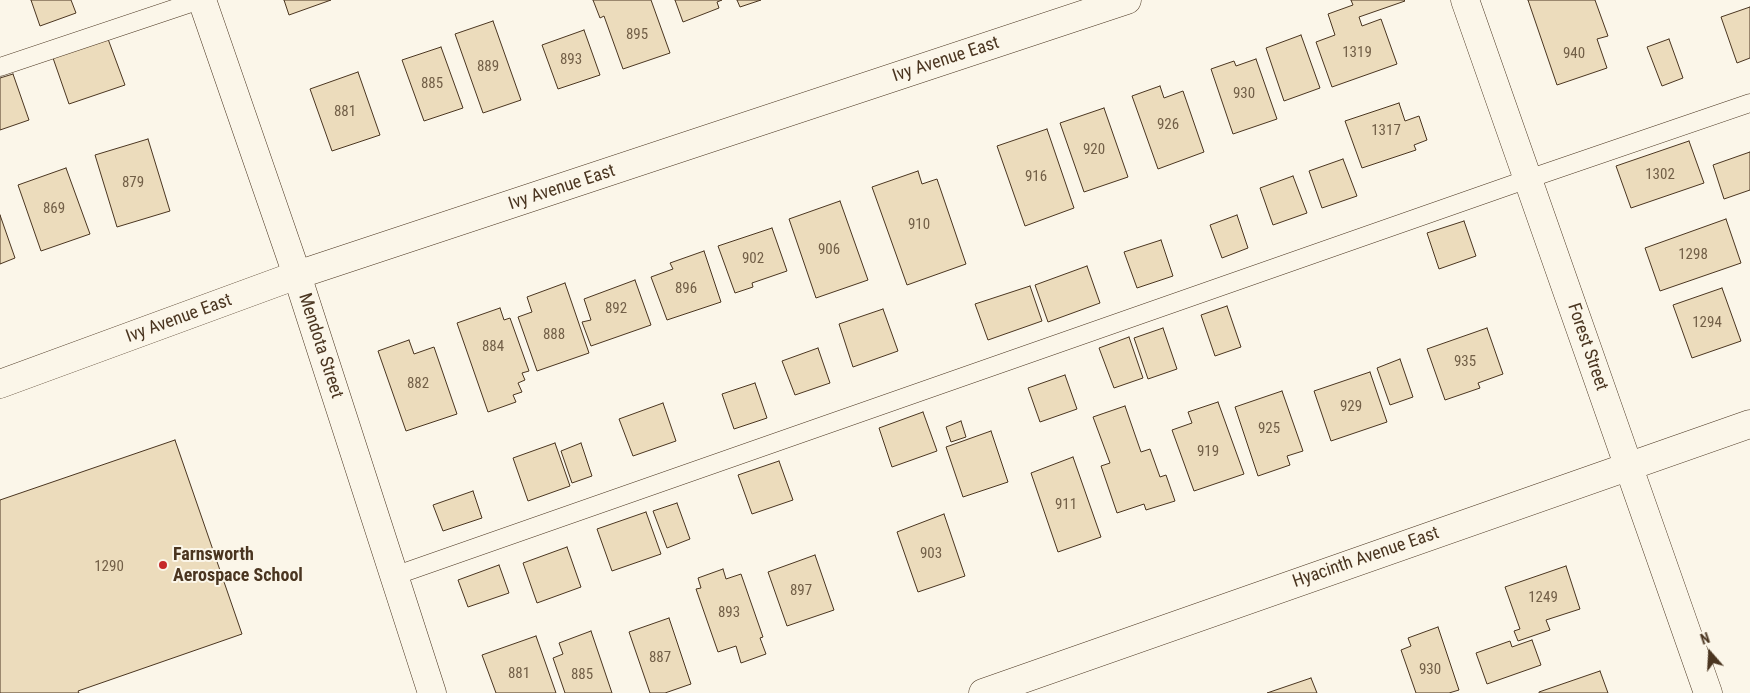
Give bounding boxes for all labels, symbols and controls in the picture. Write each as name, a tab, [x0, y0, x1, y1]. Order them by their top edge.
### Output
house number: 895	[626, 26, 648, 44]
street label: Ivy Avenue East	[890, 33, 1002, 87]
house number: 1319	[1342, 44, 1372, 62]
house number: 940	[1563, 45, 1585, 63]
house number: 893	[560, 51, 582, 69]
house number: 889	[477, 58, 499, 76]
house number: 885	[421, 75, 443, 93]
house number: 930	[1233, 85, 1255, 103]
house number: 881	[334, 103, 356, 121]
house number: 926	[1157, 116, 1179, 134]
house number: 1317	[1371, 122, 1401, 140]
house number: 920	[1083, 141, 1105, 159]
street label: Ivy Avenue East	[506, 161, 618, 215]
house number: 1302	[1645, 166, 1675, 184]
house number: 916	[1025, 168, 1047, 186]
house number: 879	[122, 174, 144, 192]
house number: 869	[43, 200, 65, 218]
house number: 910	[908, 216, 930, 234]
house number: 906	[818, 241, 840, 259]
house number: 1298	[1678, 246, 1708, 264]
house number: 902	[742, 250, 764, 268]
house number: 896	[675, 280, 697, 298]
street label: Ivy Avenue East	[123, 290, 235, 348]
street label: Mendota Street	[293, 291, 347, 401]
house number: 892	[605, 300, 627, 318]
street label: Forest Street	[1562, 300, 1612, 394]
house number: 1294	[1692, 314, 1722, 332]
house number: 888	[543, 326, 565, 344]
house number: 884	[482, 338, 504, 356]
house number: 935	[1454, 353, 1476, 371]
house number: 882	[407, 375, 429, 393]
house number: 929	[1340, 398, 1362, 416]
house number: 925	[1258, 420, 1280, 438]
house number: 919	[1197, 443, 1219, 461]
house number: 911	[1055, 496, 1077, 514]
street label: Hyacinth Avenue East	[1290, 523, 1442, 593]
place label: Farnsworth Aerospace School	[173, 544, 303, 586]
house number: 903	[920, 545, 942, 563]
house number: 1290	[94, 558, 124, 576]
marker: Farnsworth Aerospace School	[157, 559, 169, 571]
house number: 897	[790, 582, 812, 600]
house number: 1249	[1528, 589, 1558, 607]
house number: 893	[718, 604, 740, 622]
north arrow	[1685, 628, 1735, 678]
text: N	[1698, 630, 1712, 648]
house number: 887	[649, 649, 671, 667]
house number: 930	[1419, 661, 1441, 679]
house number: 881	[508, 665, 530, 683]
house number: 885	[571, 666, 593, 684]

